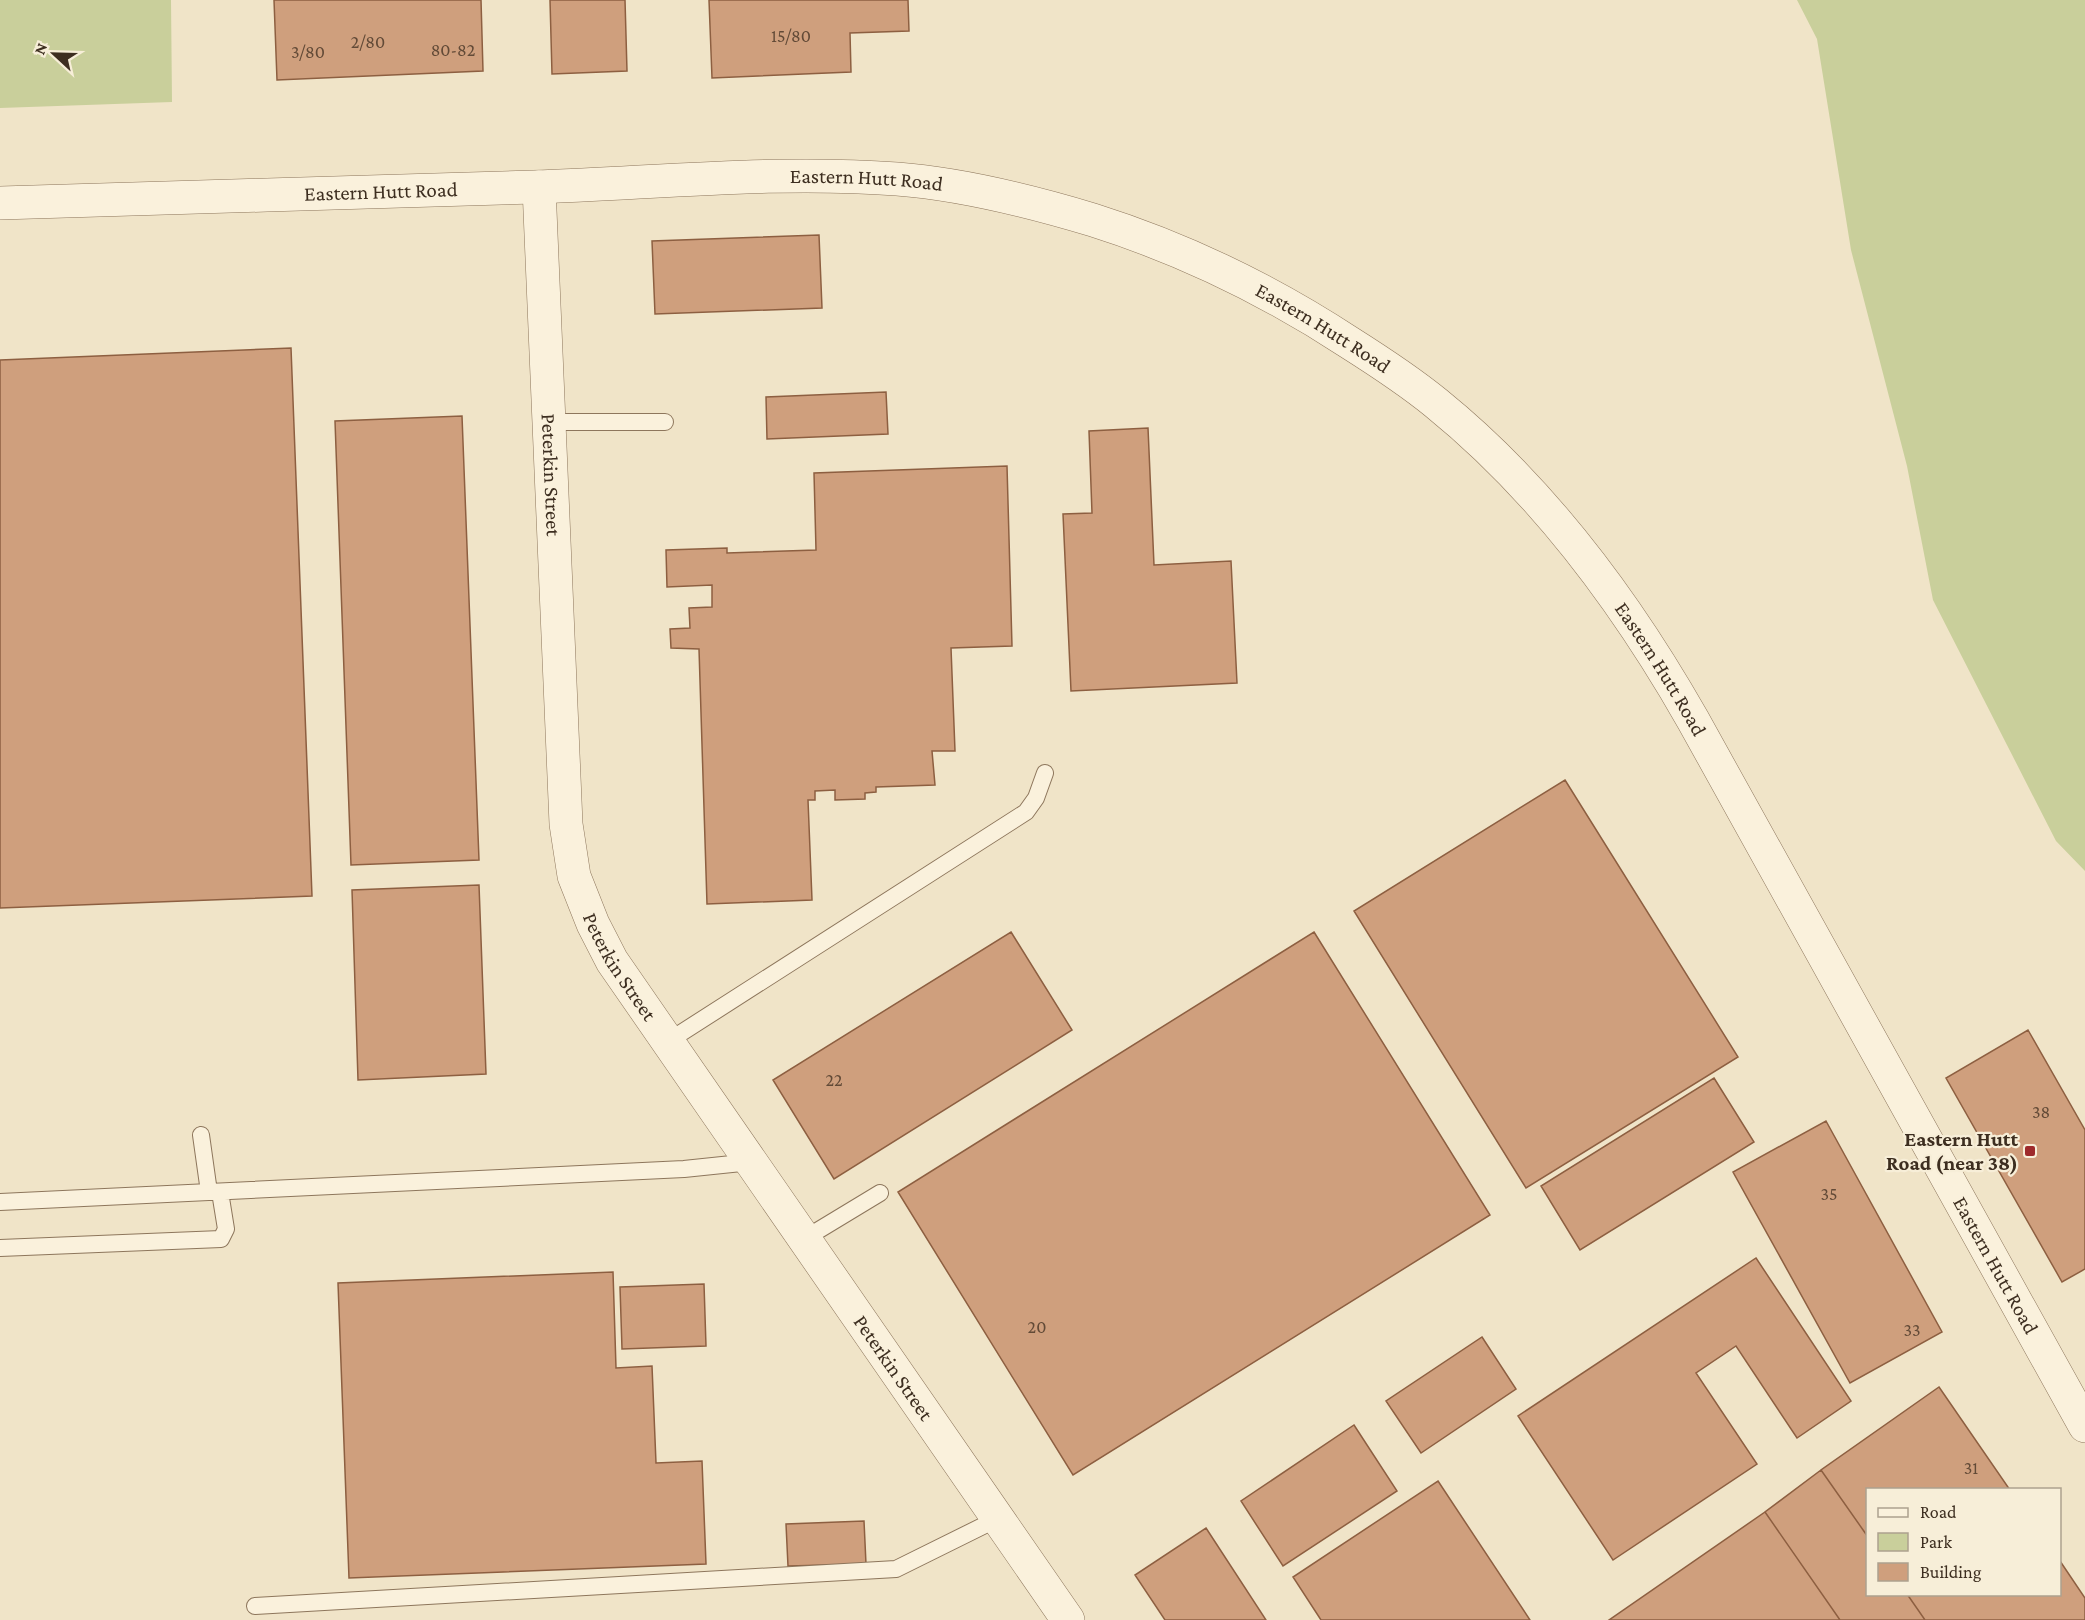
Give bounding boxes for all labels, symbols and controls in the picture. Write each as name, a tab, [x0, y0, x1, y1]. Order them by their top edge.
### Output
north arrow	[24, 24, 84, 84]
house number: 15/80	[771, 26, 811, 46]
house number: 2/80	[351, 32, 385, 52]
text: N	[31, 40, 51, 57]
house number: 80-82	[431, 40, 475, 60]
house number: 3/80	[291, 42, 325, 62]
street label: Eastern Hutt Road	[790, 164, 945, 196]
street label: Eastern Hutt Road	[304, 177, 458, 206]
street label: Eastern Hutt Road	[1252, 278, 1395, 378]
street label: Peterkin Street	[537, 413, 566, 538]
street label: Eastern Hutt Road	[1610, 597, 1711, 740]
street label: Peterkin Street	[578, 909, 662, 1026]
house number: 22	[825, 1070, 843, 1090]
house number: 38	[2032, 1102, 2050, 1122]
place label: Eastern Hutt Road (near 38)	[1886, 1127, 2018, 1175]
marker: Eastern Hutt Road (near 38)	[2023, 1144, 2037, 1158]
house number: 35	[1820, 1184, 1838, 1204]
street label: Eastern Hutt Road	[1948, 1192, 2044, 1338]
street label: Peterkin Street	[849, 1310, 939, 1426]
house number: 20	[1028, 1317, 1046, 1337]
house number: 33	[1904, 1320, 1921, 1340]
house number: 31	[1964, 1458, 1978, 1478]
legend	[1866, 1488, 2061, 1596]
text: Road	[1920, 1502, 1957, 1522]
text: Park	[1920, 1532, 1952, 1552]
text: Building	[1920, 1562, 1982, 1582]

